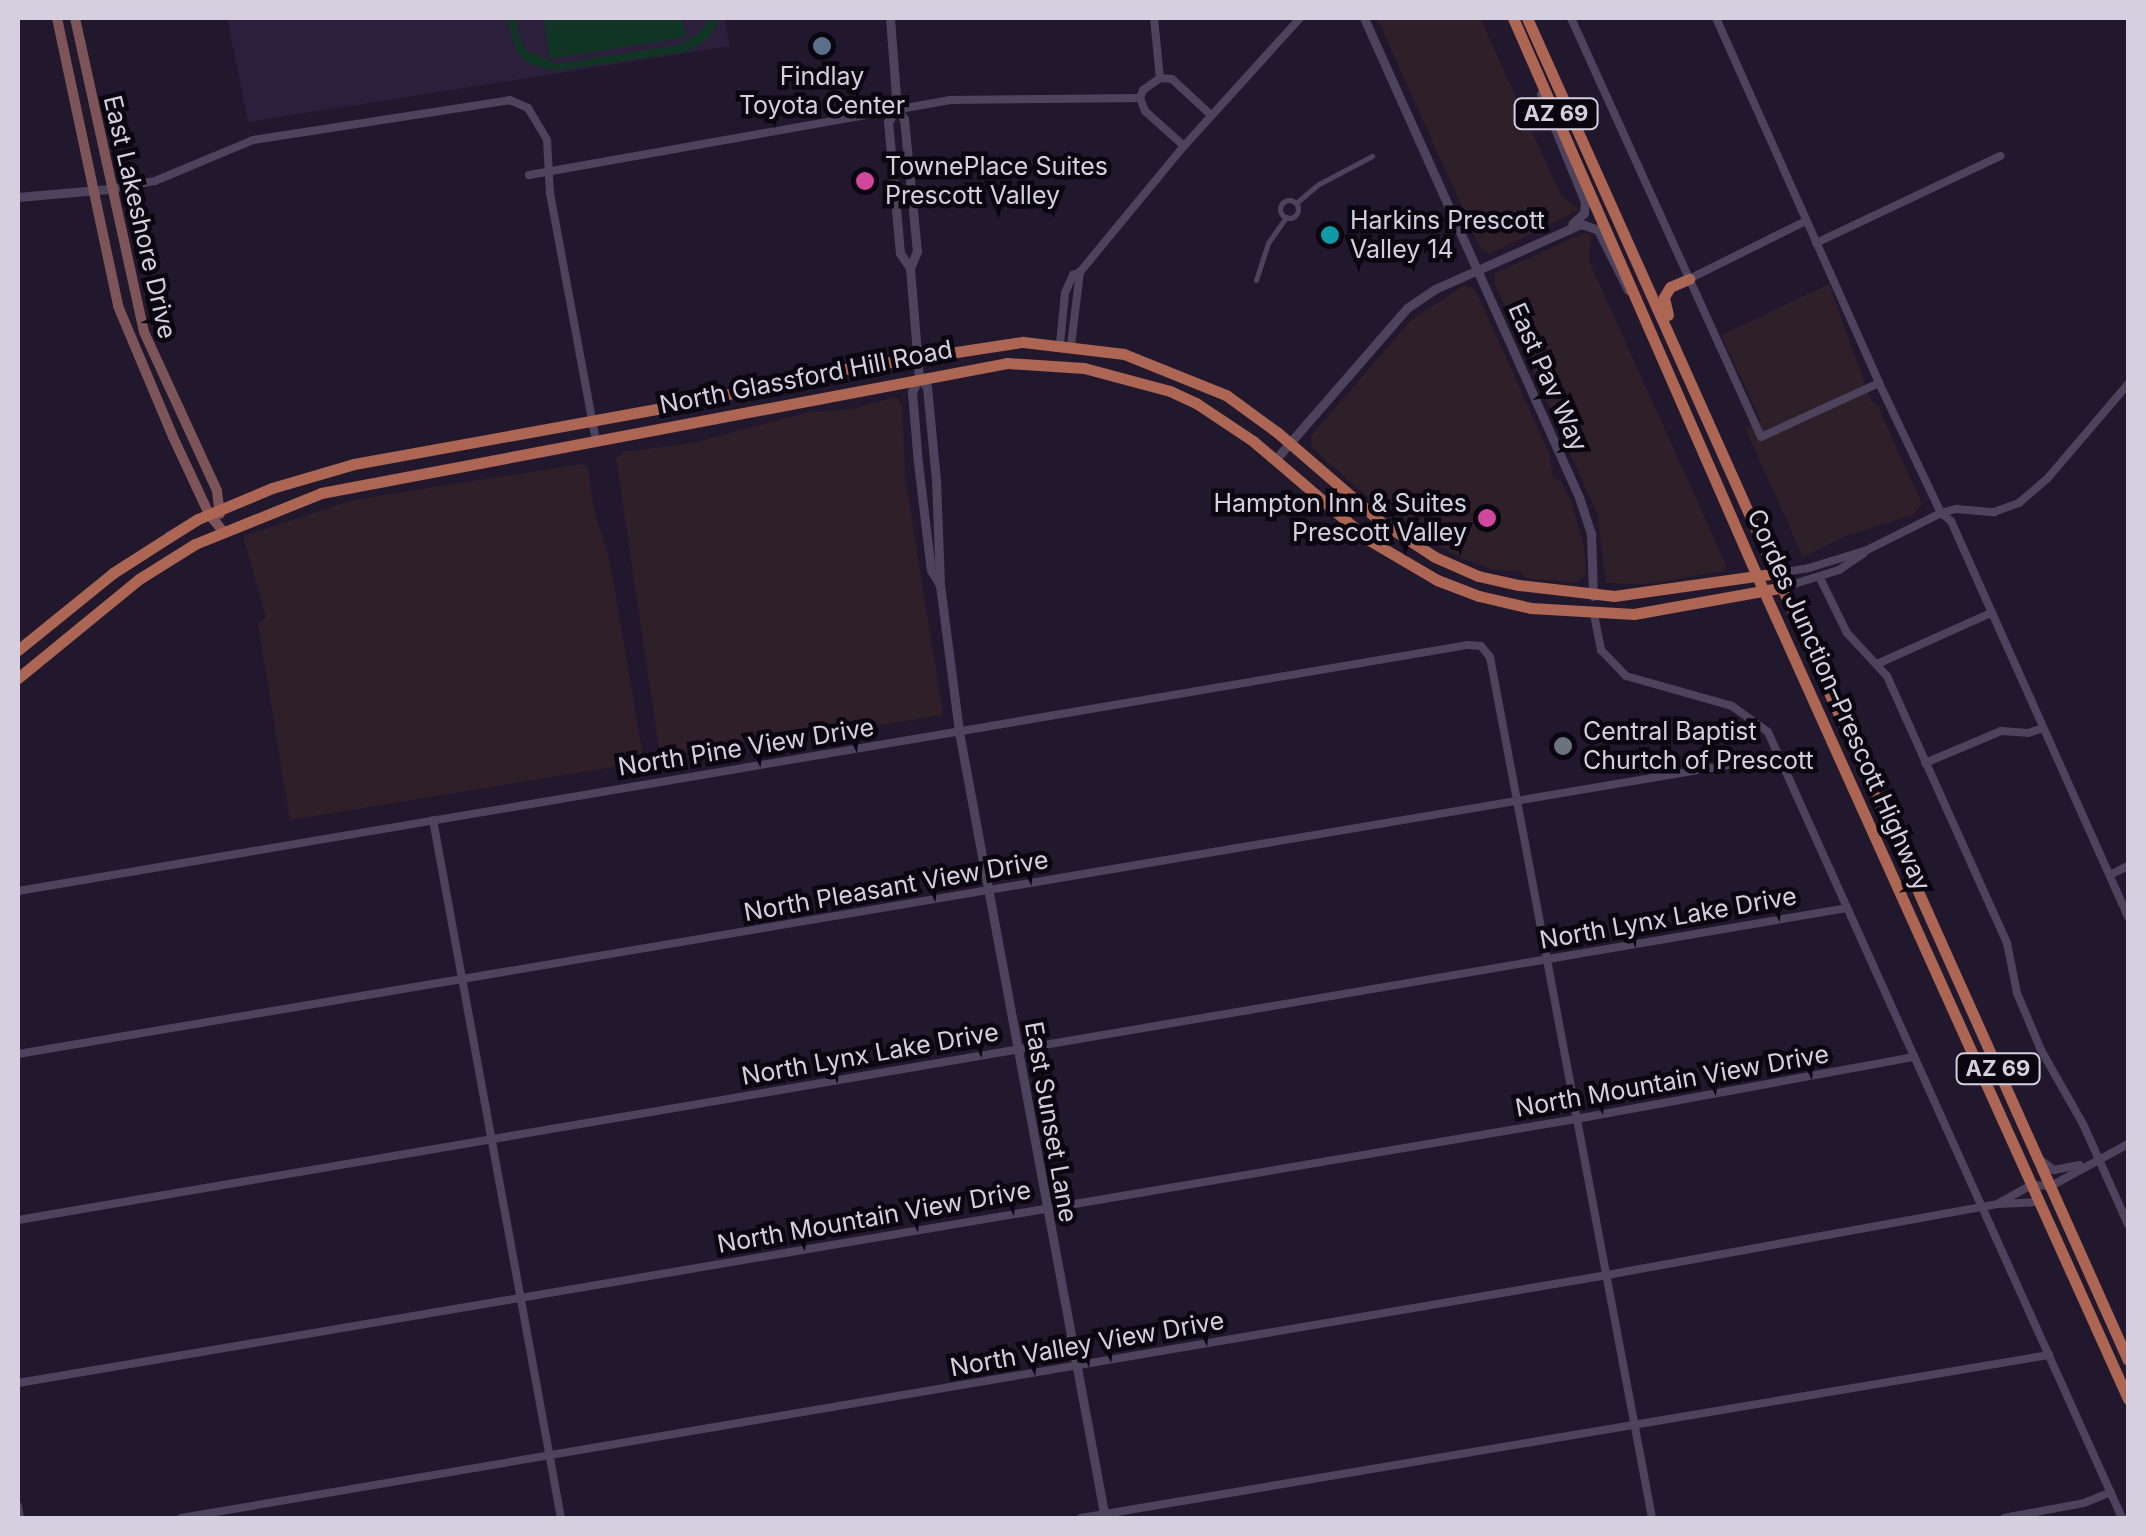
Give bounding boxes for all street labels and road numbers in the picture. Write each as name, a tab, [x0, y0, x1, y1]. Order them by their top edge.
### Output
street label: East Lakeshore Drive	[97, 92, 183, 342]
road number: AZ 69	[1514, 97, 1598, 131]
street label: East Pav Way	[1502, 298, 1594, 456]
street label: North Glassford Hill Road	[657, 334, 955, 420]
street label: Cordes Junction–Prescott Highway	[1741, 504, 1937, 896]
street label: North Pine View Drive	[616, 712, 876, 782]
street label: North Pleasant View Drive	[741, 844, 1051, 928]
street label: North Lynx Lake Drive	[1537, 881, 1799, 955]
street label: North Lynx Lake Drive	[739, 1017, 1001, 1091]
street label: East Sunset Lane	[1019, 1019, 1083, 1225]
street label: North Mountain View Drive	[1513, 1039, 1831, 1123]
road number: AZ 69	[1956, 1052, 2040, 1086]
street label: North Mountain View Drive	[715, 1175, 1033, 1259]
street label: North Valley View Drive	[948, 1305, 1226, 1383]

